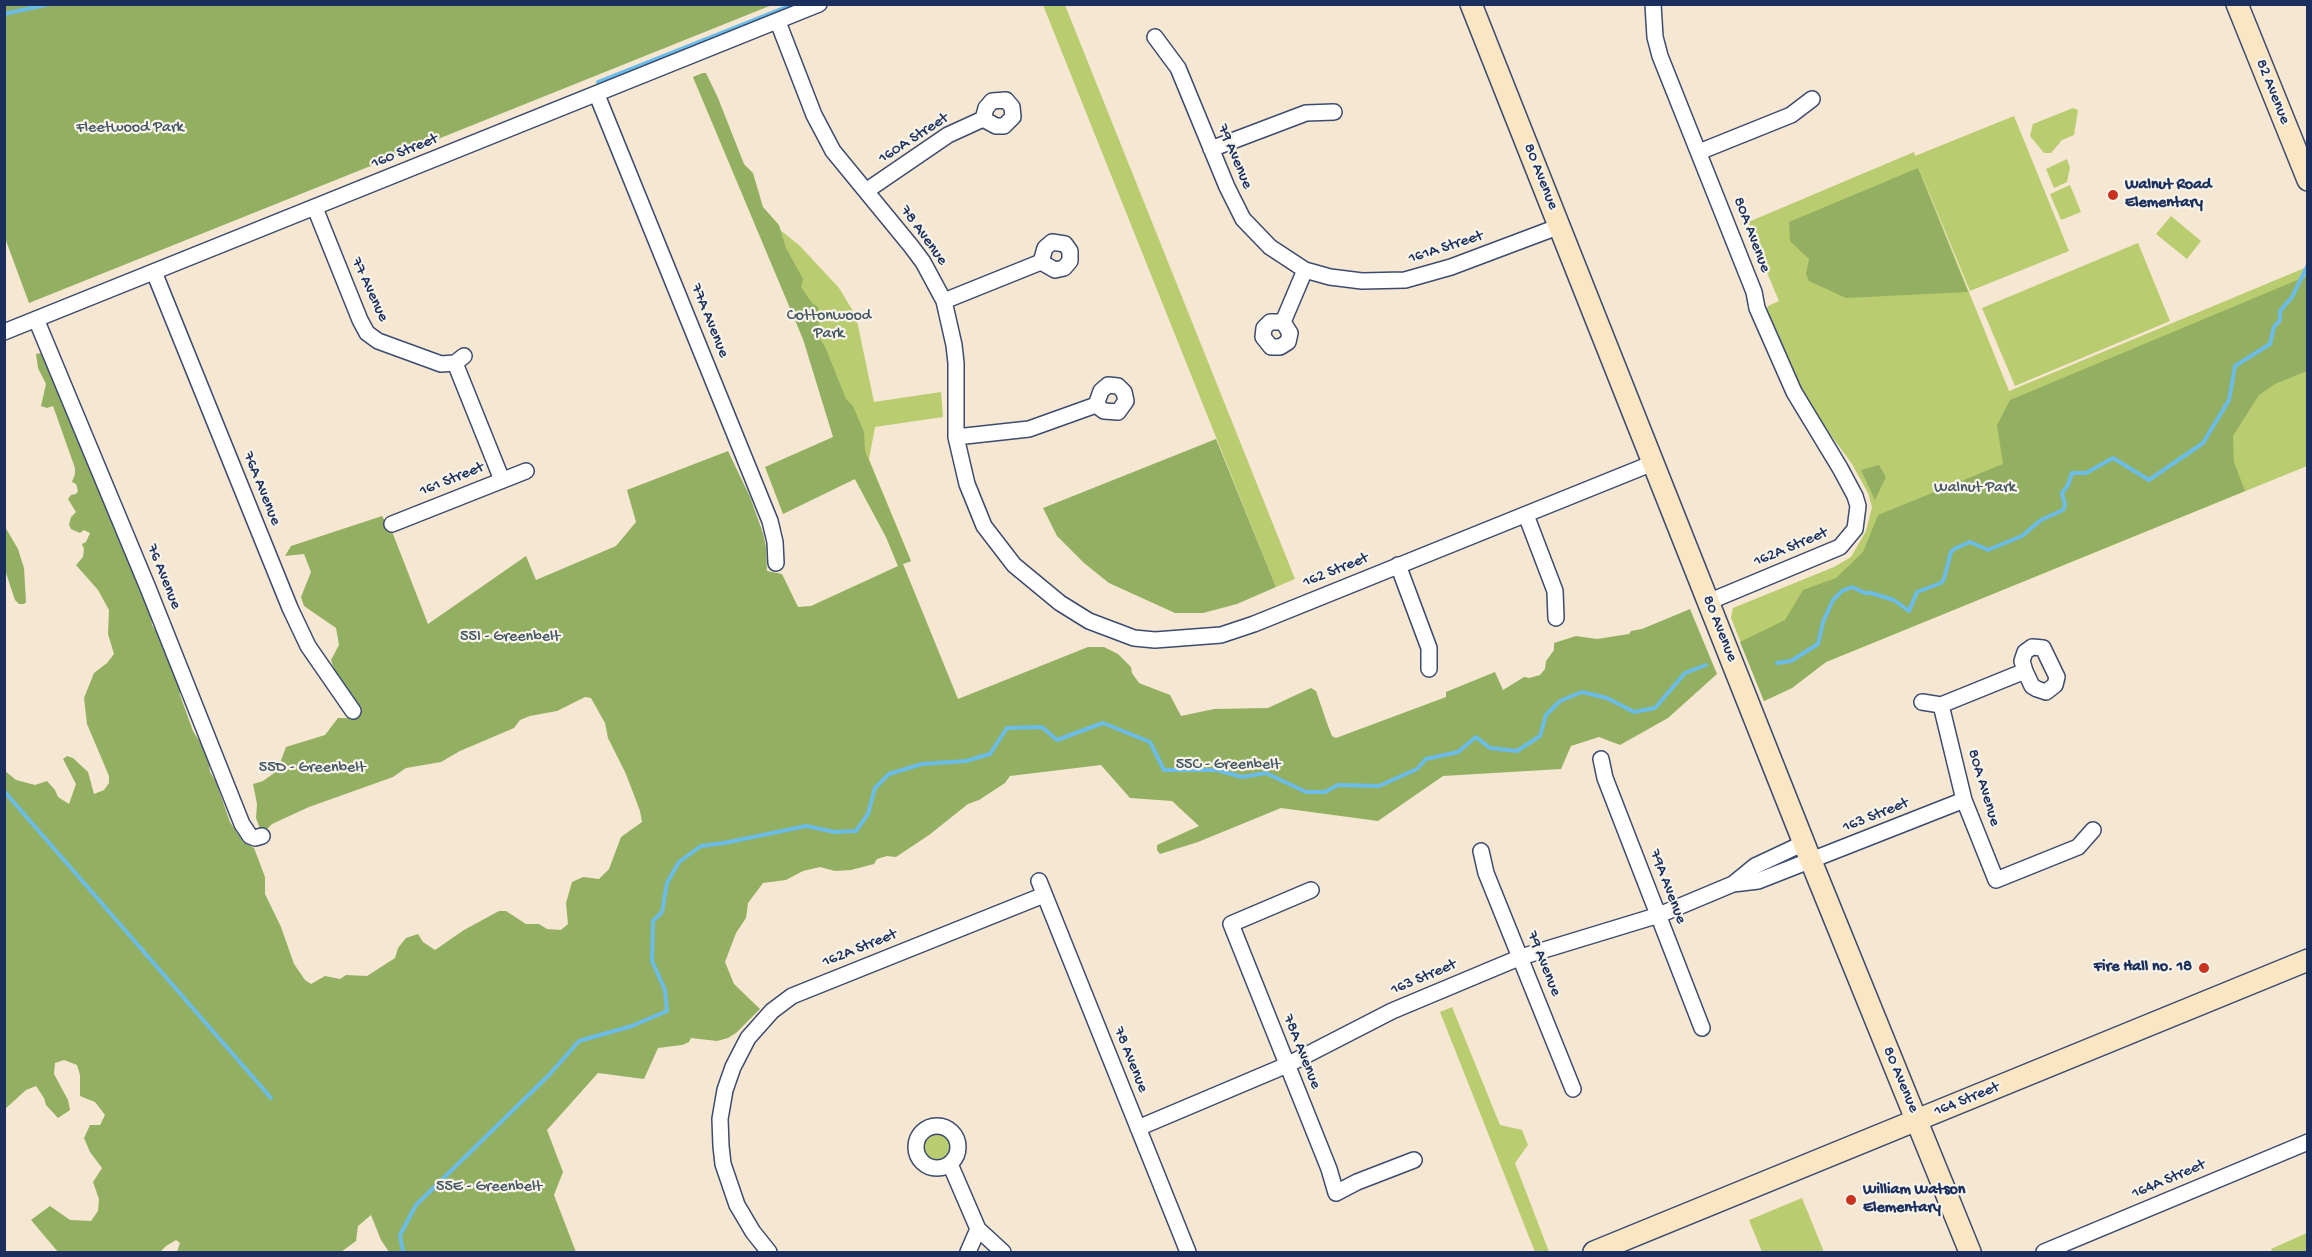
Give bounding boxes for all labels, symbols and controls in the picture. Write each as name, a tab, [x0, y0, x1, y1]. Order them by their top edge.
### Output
street label: 82 Avenue	[2250, 57, 2294, 127]
street label: 160A Street	[875, 109, 953, 169]
park label: Fleetwood Park	[76, 119, 184, 139]
street label: 79 Avenue	[1212, 122, 1256, 192]
street label: 160 Street	[369, 130, 441, 174]
street label: 80 Avenue	[1518, 141, 1562, 213]
place label: Walnut Road Elementary	[2125, 176, 2211, 214]
marker: Walnut Road Elementary	[2106, 188, 2120, 202]
street label: 80A Avenue	[1728, 195, 1774, 275]
street label: 78 Avenue	[895, 202, 951, 270]
street label: 161A Street	[1406, 227, 1486, 269]
street label: 77 Avenue	[346, 255, 392, 325]
street label: 77A Avenue	[685, 281, 733, 361]
park label: Cottonwood Park	[787, 307, 871, 345]
street label: 76A Avenue	[238, 449, 284, 529]
street label: 161 Street	[417, 458, 487, 502]
park label: Walnut Park	[1934, 479, 2016, 499]
street label: 162A Street	[1751, 524, 1831, 572]
street label: 76 Avenue	[141, 542, 185, 612]
street label: 162 Street	[1300, 549, 1372, 593]
street label: 80 Avenue	[1697, 593, 1741, 665]
park label: 55I - Greenbelt	[460, 628, 560, 648]
street label: 80A Avenue	[1962, 747, 2004, 829]
park label: 55C - Greenbelt	[1176, 756, 1280, 776]
park label: 55D - Greenbelt	[259, 759, 365, 779]
street label: 163 Street	[1840, 794, 1912, 838]
street label: 79A Avenue	[1644, 847, 1690, 927]
street label: 162A Street	[820, 925, 900, 973]
street label: 79 Avenue	[1521, 929, 1565, 999]
street label: 163 Street	[1388, 956, 1460, 1000]
place label: Fire Hall no. 18	[2094, 958, 2192, 978]
marker: Fire Hall no. 18	[2197, 961, 2211, 975]
street label: 78A Avenue	[1277, 1012, 1325, 1092]
street label: 78 Avenue	[1108, 1024, 1152, 1096]
street label: 80 Avenue	[1878, 1044, 1922, 1116]
street label: 164 Street	[1932, 1078, 2002, 1122]
street label: 164A Street	[2129, 1156, 2209, 1204]
park label: 55E - Greenbelt	[436, 1178, 542, 1198]
place label: William Watson Elementary	[1863, 1181, 1965, 1219]
marker: William Watson Elementary	[1844, 1193, 1858, 1207]

